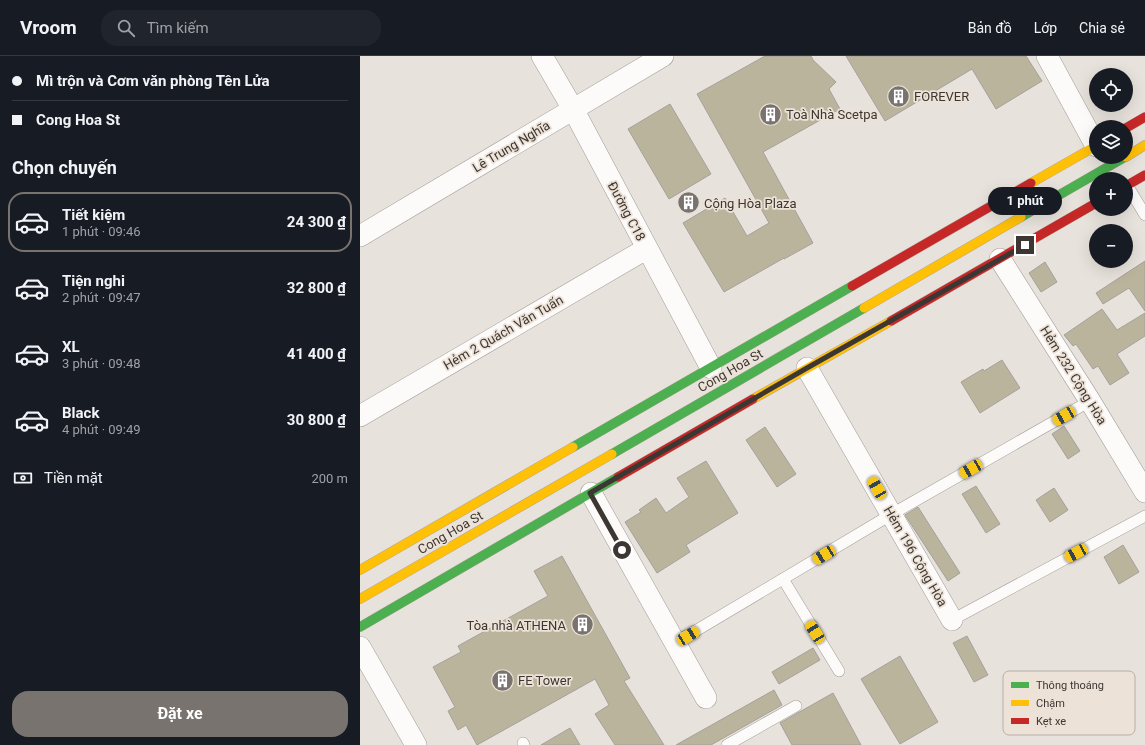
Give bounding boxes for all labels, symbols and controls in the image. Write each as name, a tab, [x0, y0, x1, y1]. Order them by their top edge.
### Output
search box	[101, 10, 381, 46]
text: Vroom	[20, 16, 77, 39]
icon: search	[115, 17, 137, 39]
text: Tìm kiếm	[147, 19, 209, 37]
text: Bản đồ	[968, 20, 1012, 36]
text: Lớp	[1034, 20, 1057, 36]
text: Chia sẻ	[1079, 20, 1125, 36]
map controls	[1089, 68, 1133, 268]
button: locate	[1089, 68, 1133, 112]
text: Mì trộn và Cơm văn phòng Tên Lửa	[36, 72, 270, 90]
building icon: FOREVER	[886, 83, 912, 109]
place label: FOREVER	[914, 89, 969, 104]
building icon: Toà Nhà Scetpa	[757, 101, 783, 127]
place label: Toà Nhà Scetpa	[786, 107, 878, 122]
text: Cong Hoa St	[36, 111, 120, 129]
street label: Lê Trung Nghĩa	[470, 117, 553, 175]
button: layers	[1089, 120, 1133, 164]
text: Chọn chuyến	[12, 157, 117, 178]
button: +	[1089, 172, 1133, 216]
street label: Đường C18	[605, 179, 648, 243]
callout: 1 phút	[988, 187, 1062, 215]
building icon: Cộng Hòa Plaza	[676, 190, 702, 216]
text: 1 phút	[1007, 193, 1043, 208]
place label: Cộng Hòa Plaza	[704, 196, 797, 211]
icon: car	[14, 204, 50, 240]
text: Tiết kiệm	[62, 206, 125, 224]
text: 24 300 ₫	[287, 213, 346, 231]
text: 1 phút · 09:46	[62, 224, 141, 239]
button: −	[1089, 224, 1133, 268]
route end	[1016, 236, 1034, 254]
icon: car	[14, 270, 50, 306]
text: Tiện nghi	[62, 272, 125, 290]
text: 32 800 ₫	[287, 279, 346, 297]
text: 2 phút · 09:47	[62, 290, 141, 305]
street label: Hẻm 2 Quách Văn Tuấn	[441, 292, 566, 373]
street label: Hẻm 232 Cộng Hòa	[1037, 323, 1110, 427]
icon: car	[14, 336, 50, 372]
text: XL	[62, 338, 80, 356]
text: 41 400 ₫	[287, 345, 346, 363]
street label: Cong Hoa St	[695, 346, 765, 395]
text: 3 phút · 09:48	[62, 356, 141, 371]
icon: car	[14, 402, 50, 438]
text: Black	[62, 404, 99, 422]
car	[1051, 405, 1077, 427]
text: 30 800 ₫	[287, 411, 346, 429]
text: 4 phút · 09:49	[62, 422, 141, 437]
car	[958, 458, 984, 480]
icon: cash	[12, 467, 34, 489]
text: Tiền mặt	[44, 469, 103, 487]
text: 200 m	[311, 471, 348, 486]
car	[866, 475, 888, 501]
street label: Hẻm 196 Cộng Hòa	[881, 503, 950, 609]
street label: Cong Hoa St	[415, 508, 485, 557]
route start	[613, 541, 631, 559]
car	[1063, 542, 1089, 564]
car	[811, 544, 837, 566]
building icon: Tòa nhà ATHENA	[569, 612, 595, 638]
place label: Tòa nhà ATHENA	[467, 618, 567, 633]
car	[804, 619, 826, 645]
car	[675, 625, 701, 647]
building icon: FE Tower	[489, 667, 515, 693]
legend	[1003, 671, 1135, 735]
place label: FE Tower	[518, 673, 572, 688]
text: Thông thoáng	[1036, 679, 1104, 692]
button: Đặt xe	[12, 691, 348, 737]
text: Chậm	[1036, 697, 1065, 710]
text: Kẹt xe	[1036, 715, 1066, 728]

